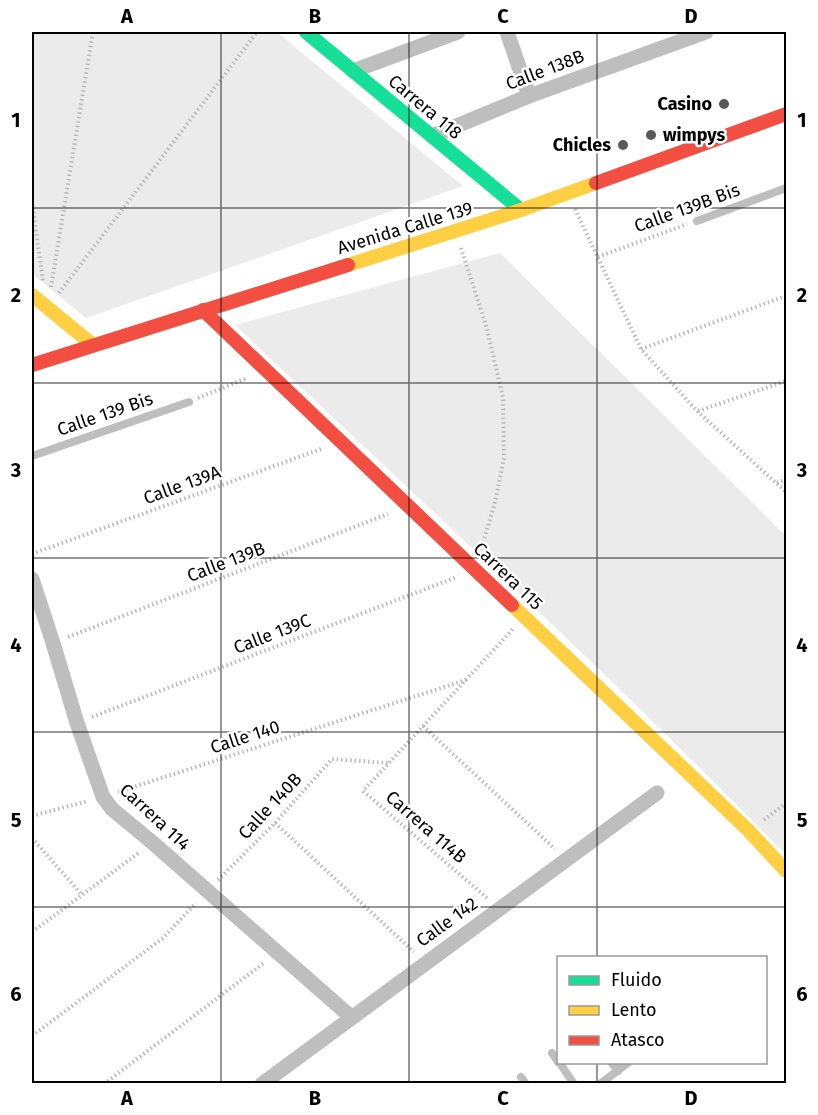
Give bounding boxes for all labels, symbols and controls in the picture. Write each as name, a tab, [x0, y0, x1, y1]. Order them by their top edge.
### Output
text: A	[120, 4, 134, 28]
text: B	[309, 4, 321, 28]
text: C	[497, 4, 509, 28]
text: D	[684, 4, 698, 28]
street label: Calle 138B	[503, 45, 587, 95]
street label: Carrera 118	[384, 70, 466, 144]
place label: Casino	[657, 93, 712, 115]
marker: Casino	[717, 97, 731, 111]
text: 1	[11, 108, 21, 132]
text: 1	[797, 108, 807, 132]
place label: wimpys	[663, 124, 726, 146]
marker: wimpys	[644, 128, 658, 142]
place label: Chicles	[553, 134, 611, 156]
marker: Chicles	[616, 138, 630, 152]
street label: Calle 139B Bis	[631, 179, 743, 237]
street label: Avenida Calle 139	[335, 197, 475, 259]
text: 2	[11, 283, 21, 307]
text: 2	[797, 283, 807, 307]
street label: Calle 139 Bis	[54, 387, 156, 441]
text: 3	[10, 458, 21, 482]
text: 3	[796, 458, 807, 482]
street label: Calle 139A	[140, 461, 224, 509]
street label: Calle 139B	[184, 537, 268, 587]
street label: Carrera 115	[469, 537, 547, 615]
street label: Calle 139C	[230, 609, 314, 659]
text: 4	[10, 633, 22, 657]
text: 4	[796, 633, 808, 657]
street label: Calle 140	[207, 715, 283, 759]
street label: Calle 140B	[234, 768, 306, 844]
street label: Carrera 114	[115, 779, 195, 856]
street label: Carrera 114B	[381, 786, 471, 868]
text: 5	[11, 808, 22, 832]
text: 5	[797, 808, 808, 832]
street label: Calle 142	[412, 892, 482, 952]
legend	[557, 956, 767, 1064]
text: Fluido	[611, 969, 662, 991]
text: 6	[10, 982, 22, 1006]
text: 6	[796, 982, 808, 1006]
text: Lento	[611, 999, 657, 1021]
text: Atasco	[611, 1029, 664, 1051]
text: A	[120, 1086, 134, 1110]
text: B	[309, 1086, 321, 1110]
text: C	[497, 1086, 509, 1110]
text: D	[684, 1086, 698, 1110]

